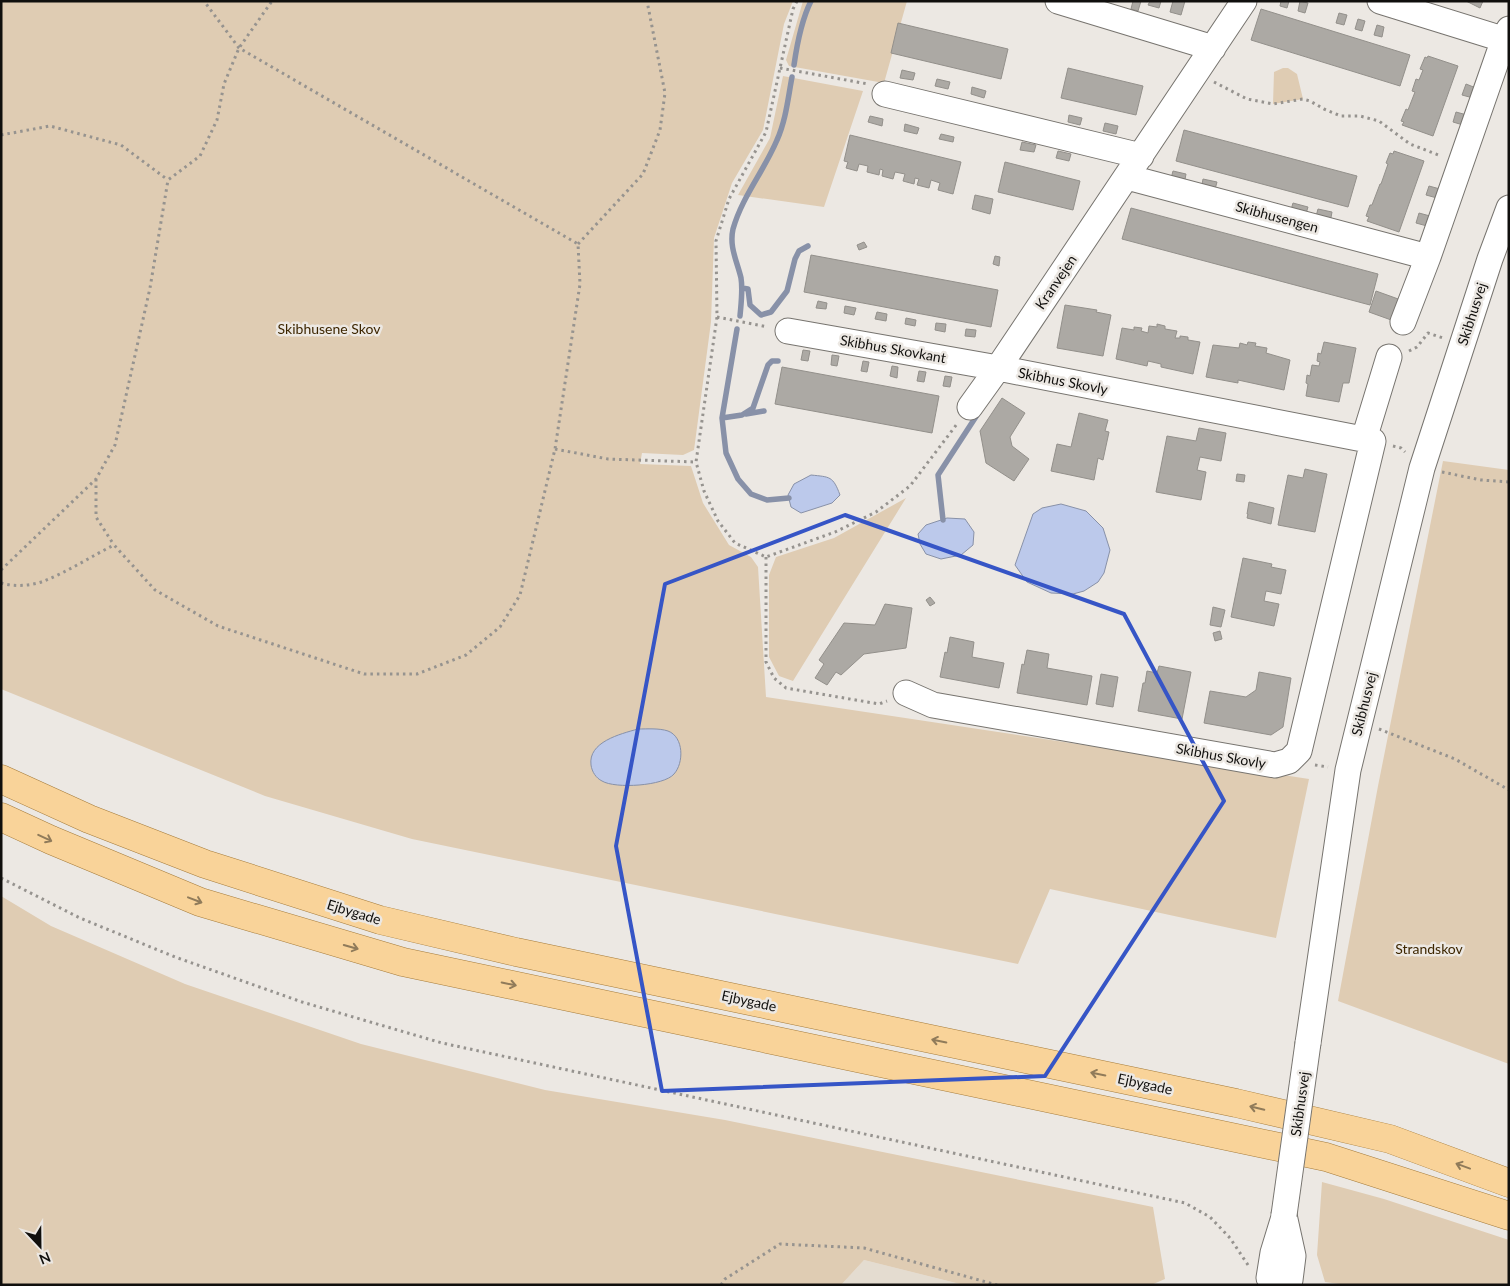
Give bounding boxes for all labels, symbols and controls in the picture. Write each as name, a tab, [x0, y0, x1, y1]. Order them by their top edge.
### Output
street label: Skibhusengen	[1234, 197, 1320, 236]
street label: Kranvejen	[1031, 251, 1080, 312]
street label: Skibhusvej	[1453, 280, 1490, 347]
park label: Skibhusene Skov	[278, 320, 381, 337]
street label: Skibhus Skovkant	[839, 331, 947, 366]
street label: Skibhus Skovly	[1017, 364, 1110, 398]
street label: Skibhusvej	[1347, 670, 1380, 738]
street label: Skibhus Skovly	[1175, 739, 1268, 772]
one-way arrow	[37, 833, 52, 843]
street label: Ejbygade	[325, 895, 383, 928]
one-way arrow	[187, 896, 203, 905]
park label: Strandskov	[1395, 940, 1464, 957]
one-way arrow	[343, 942, 359, 952]
one-way arrow	[501, 980, 517, 990]
street label: Ejbygade	[720, 986, 778, 1015]
one-way arrow	[931, 1035, 947, 1045]
one-way arrow	[1090, 1069, 1106, 1078]
street label: Ejbygade	[1116, 1069, 1174, 1098]
street label: Skibhusvej	[1287, 1070, 1312, 1137]
one-way arrow	[1249, 1103, 1265, 1112]
one-way arrow	[1456, 1161, 1471, 1170]
north arrow	[15, 1221, 65, 1271]
text: N	[37, 1249, 53, 1268]

